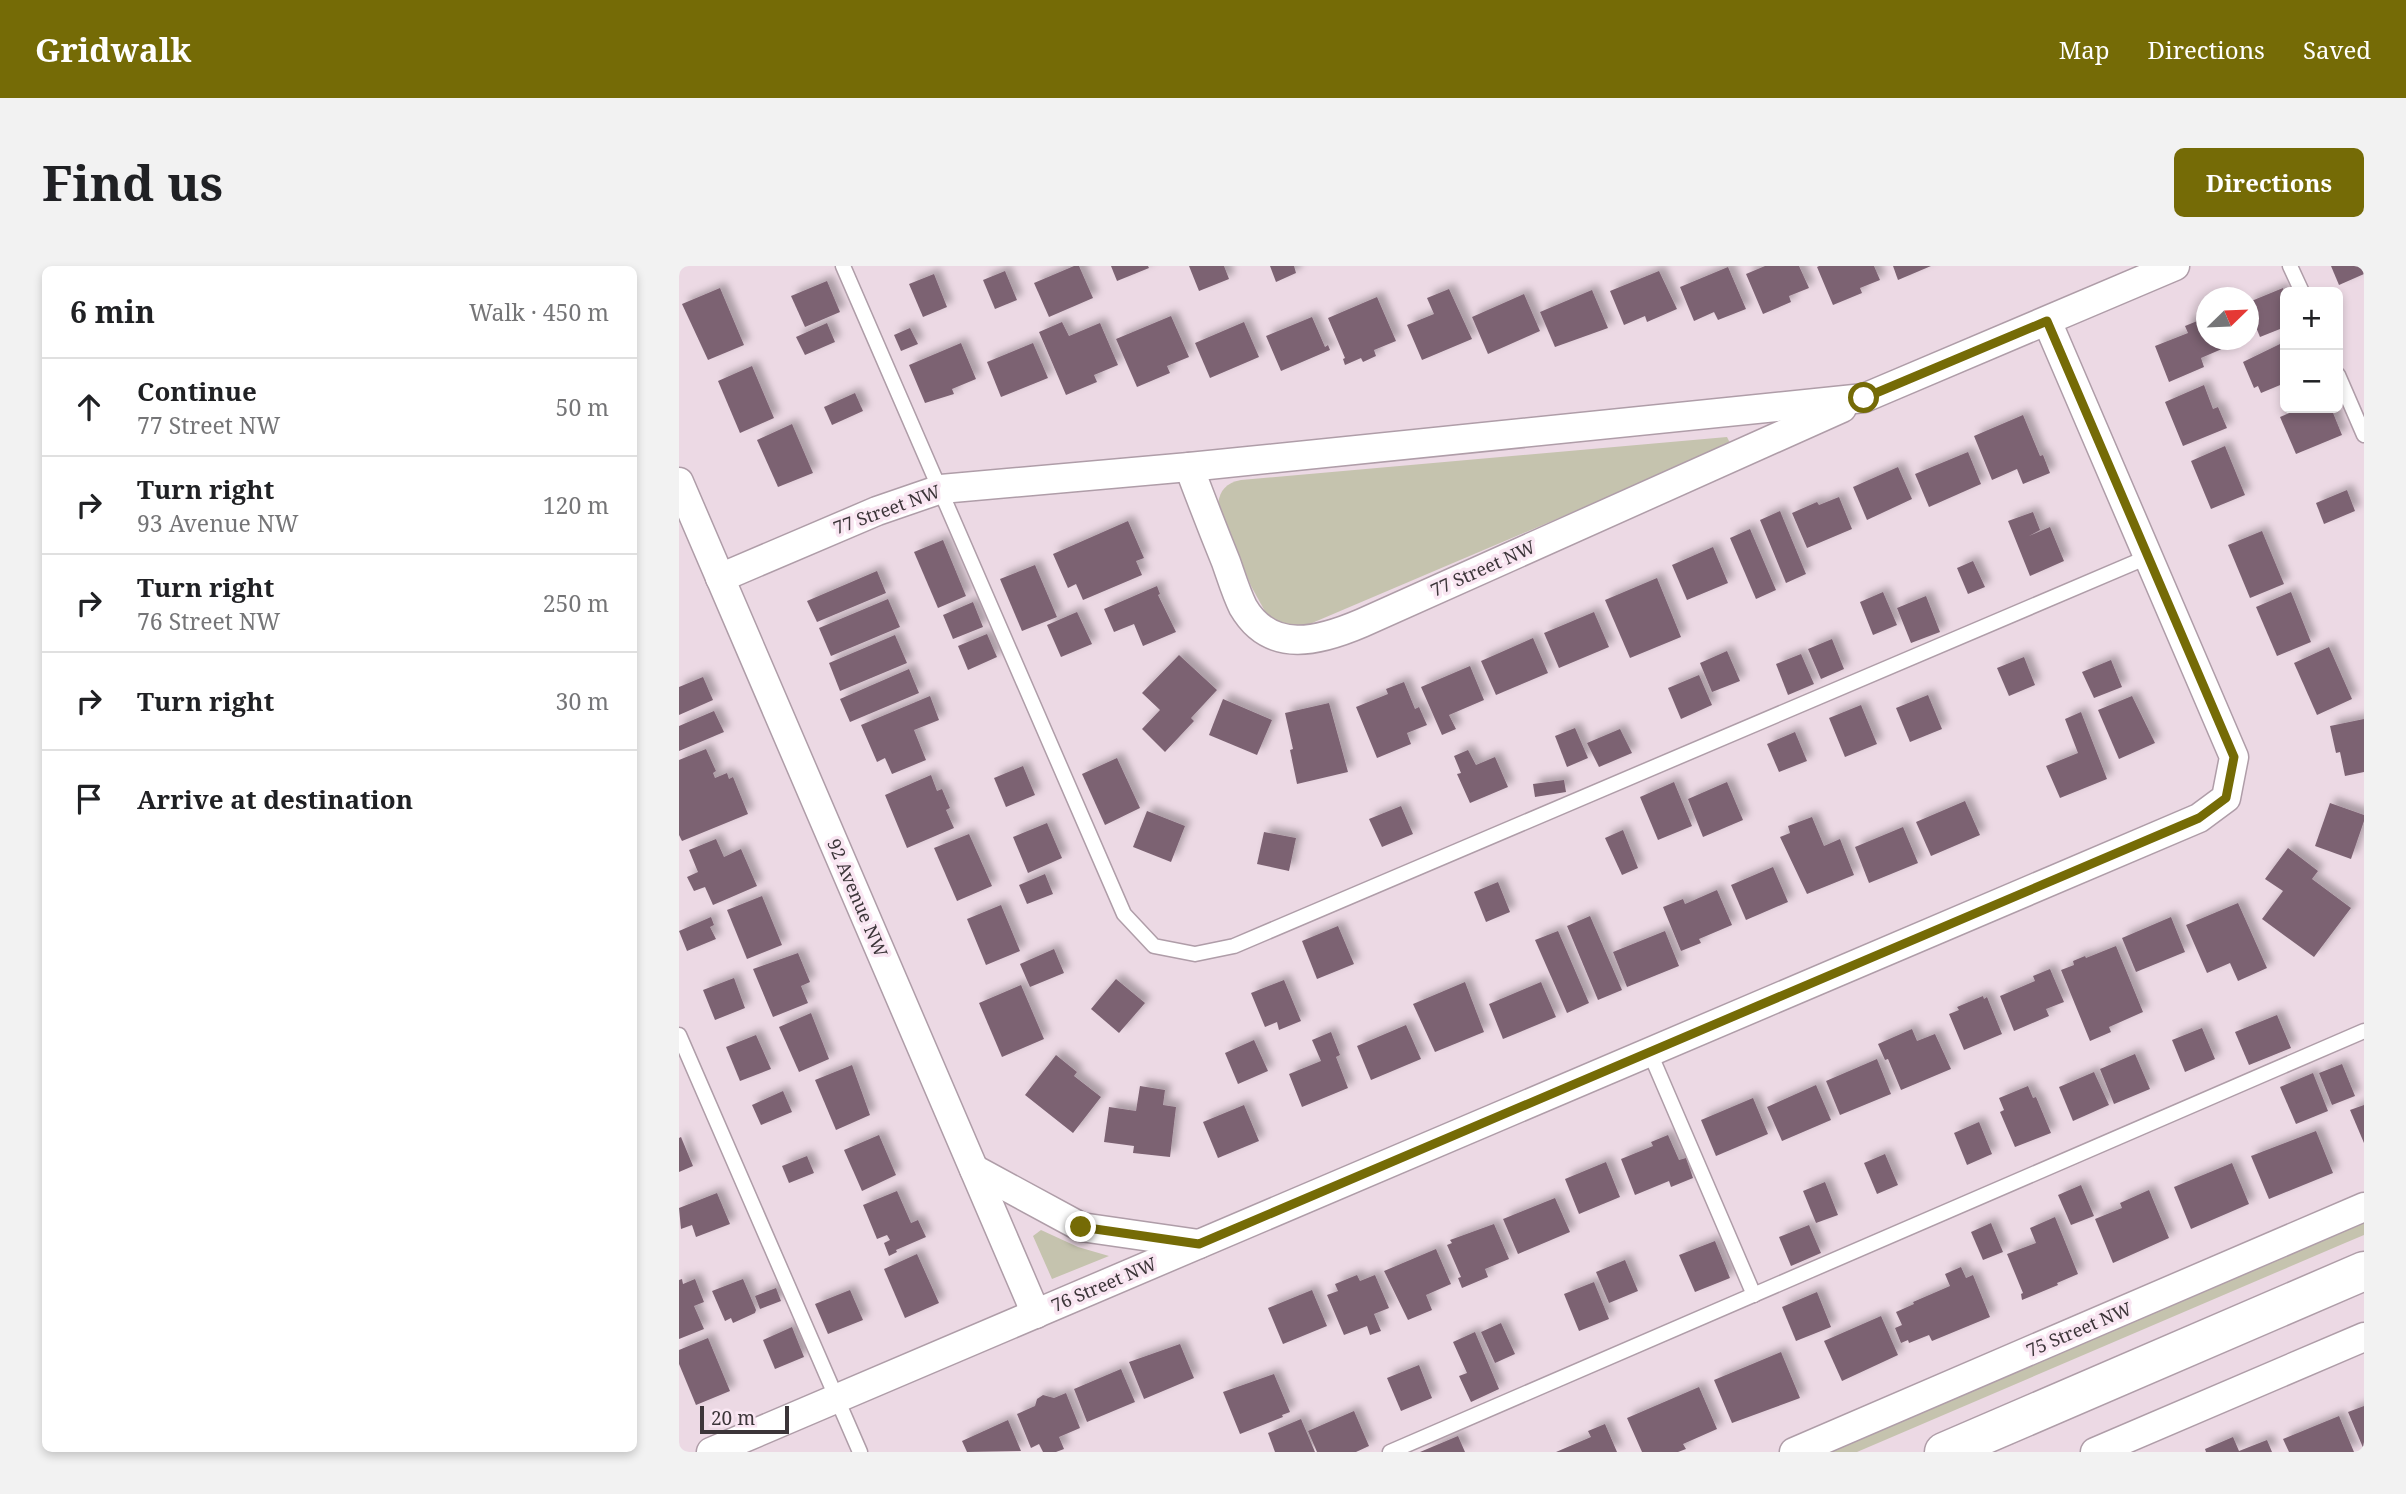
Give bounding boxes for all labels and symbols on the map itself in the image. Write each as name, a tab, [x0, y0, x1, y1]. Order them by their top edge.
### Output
north arrow	[2196, 287, 2259, 350]
route start	[1848, 382, 1879, 413]
street label: 77 Street NW	[830, 479, 944, 540]
street label: 77 Street NW	[1426, 534, 1539, 602]
street label: 92 Avenue NW	[822, 835, 894, 961]
route end	[1065, 1211, 1096, 1242]
street label: 76 Street NW	[1047, 1251, 1160, 1317]
street label: 75 Street NW	[2022, 1296, 2135, 1362]
scale bar	[700, 1403, 789, 1435]

